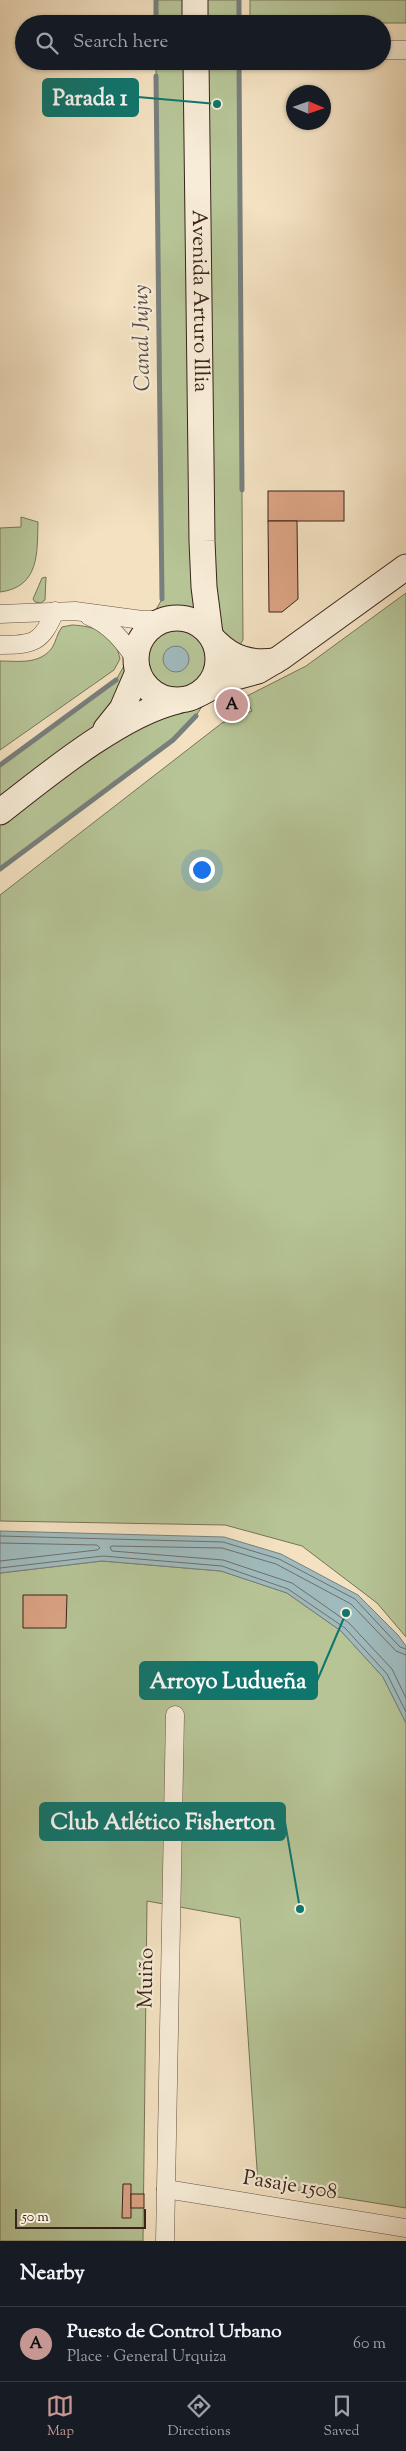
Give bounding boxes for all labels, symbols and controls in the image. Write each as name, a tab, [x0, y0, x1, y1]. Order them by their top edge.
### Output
search box	[15, 15, 391, 70]
icon: search	[33, 29, 61, 57]
text: Search here	[73, 29, 168, 56]
callout: Parada 1	[43, 79, 138, 116]
text: Parada 1	[53, 84, 128, 116]
north arrow	[286, 85, 331, 130]
street label: Avenida Arturo Illia	[183, 210, 215, 393]
water label: Canal Jujuy	[126, 284, 160, 392]
pin: A	[216, 686, 248, 724]
your location	[189, 857, 215, 883]
callout: Arroyo Ludueña	[140, 1662, 317, 1699]
text: Arroyo Ludueña	[150, 1667, 307, 1699]
callout: Club Atlético Fisherton	[40, 1803, 285, 1840]
text: Club Atlético Fisherton	[51, 1808, 275, 1840]
street label: Muiño	[131, 1947, 163, 2009]
street label: Pasaje 1508	[241, 2164, 339, 2208]
scale bar	[15, 2206, 146, 2229]
text: 50 m	[22, 2208, 49, 2228]
text: Nearby	[20, 2259, 85, 2289]
text: Puesto de Control Urbano	[67, 2319, 282, 2346]
text: A	[30, 2333, 43, 2356]
text: 60 m	[353, 2333, 386, 2356]
text: Place · General Urquiza	[67, 2346, 227, 2369]
tab: Map	[46, 2392, 74, 2442]
tab: Directions	[167, 2392, 231, 2442]
tab: Saved	[324, 2392, 359, 2442]

